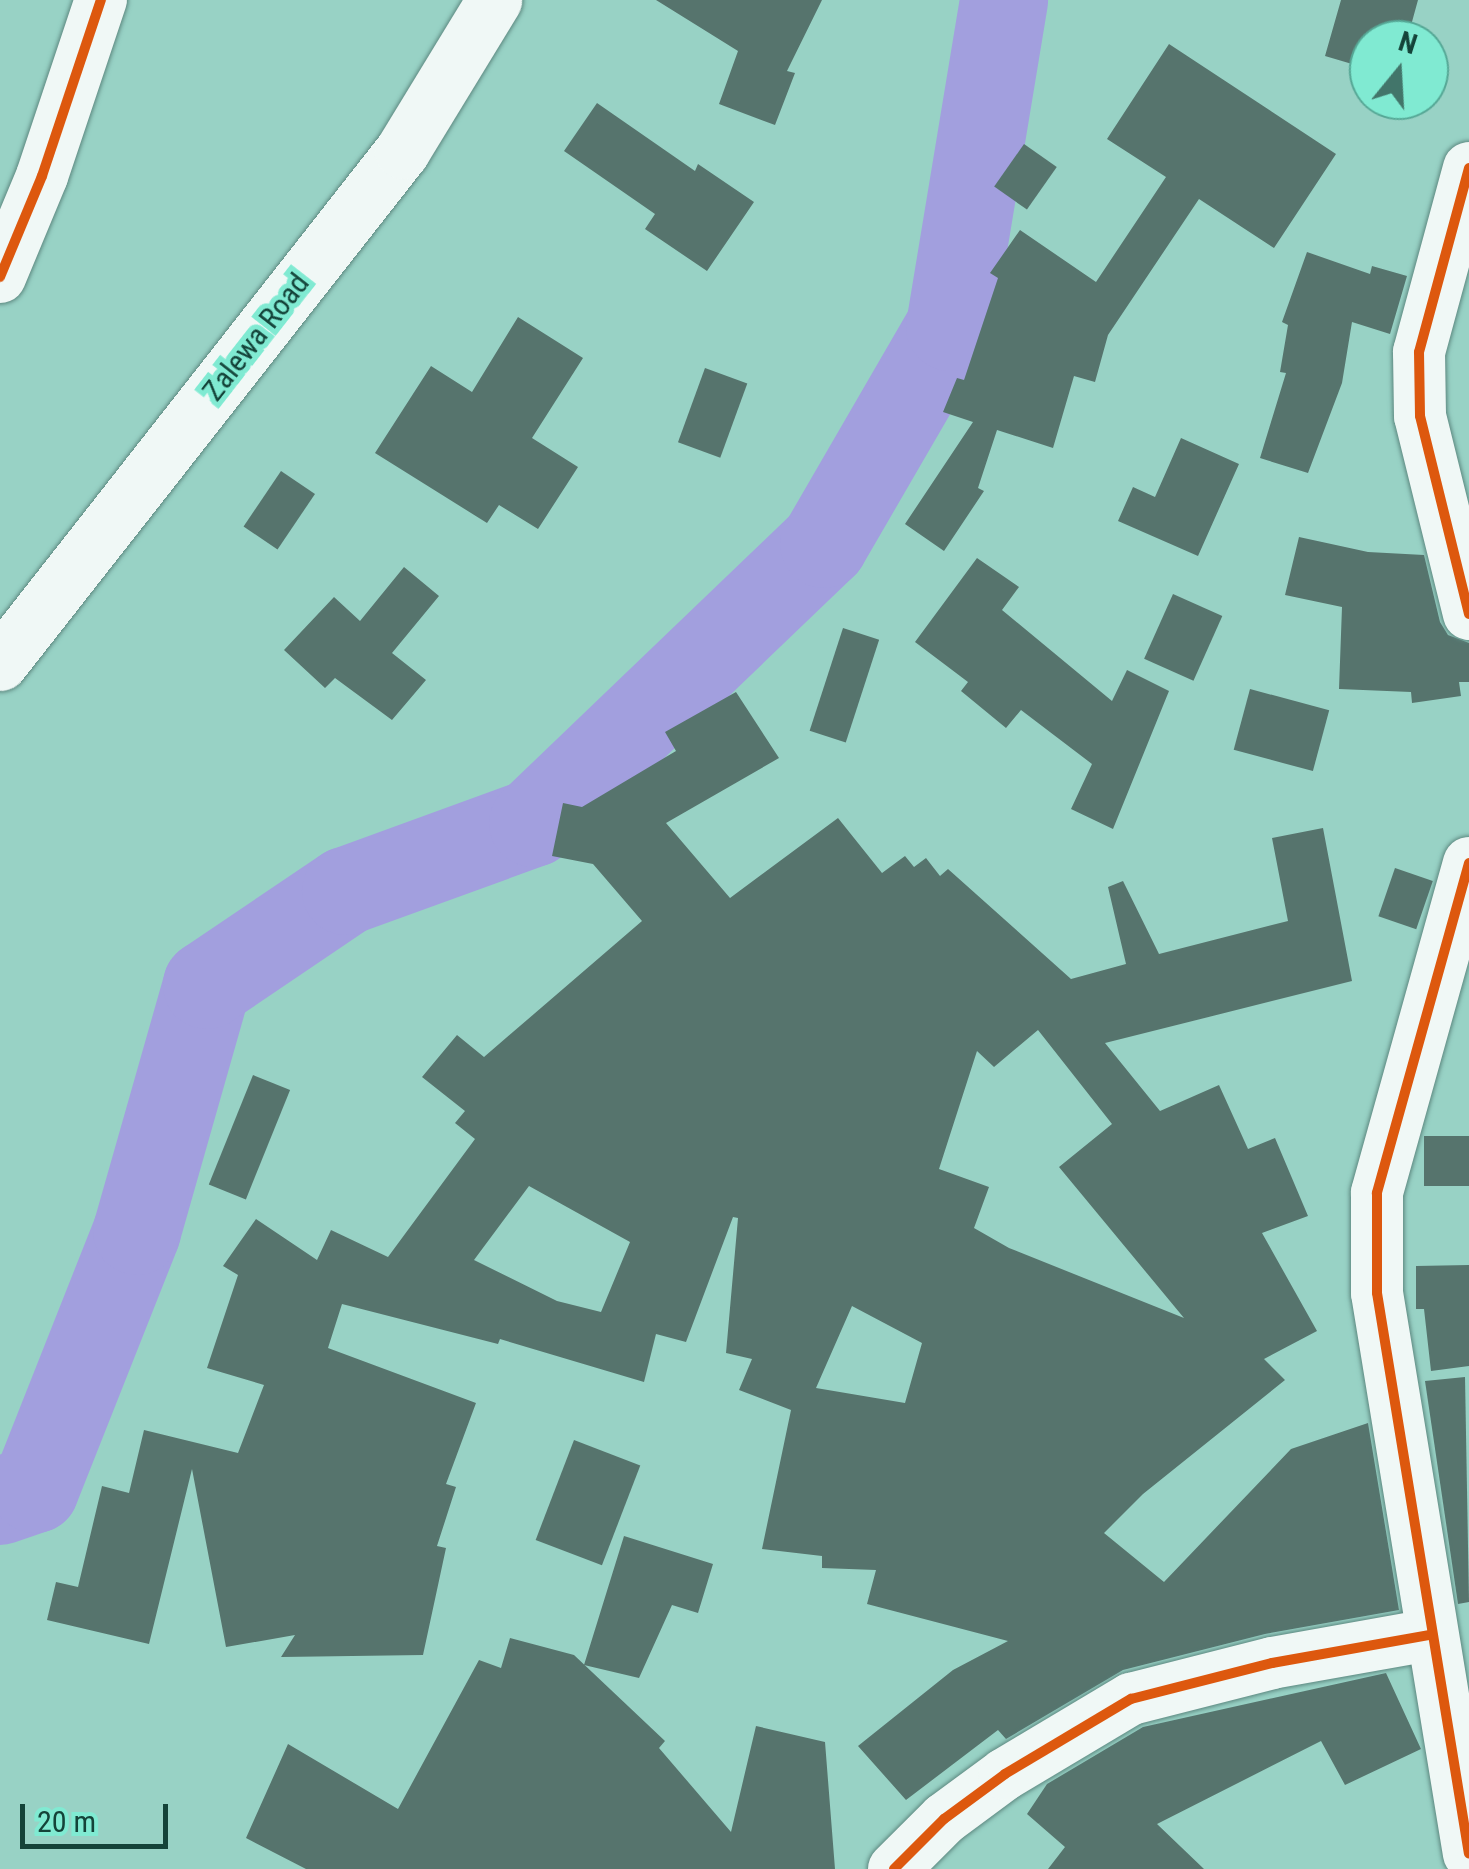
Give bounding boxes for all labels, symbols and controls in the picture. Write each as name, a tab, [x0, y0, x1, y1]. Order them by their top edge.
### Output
north arrow	[1349, 20, 1449, 120]
text: N	[1395, 25, 1421, 61]
street label: Zalewa Road	[195, 266, 317, 408]
scale bar	[25, 1784, 172, 1846]
text: 20 m	[37, 1804, 96, 1839]

